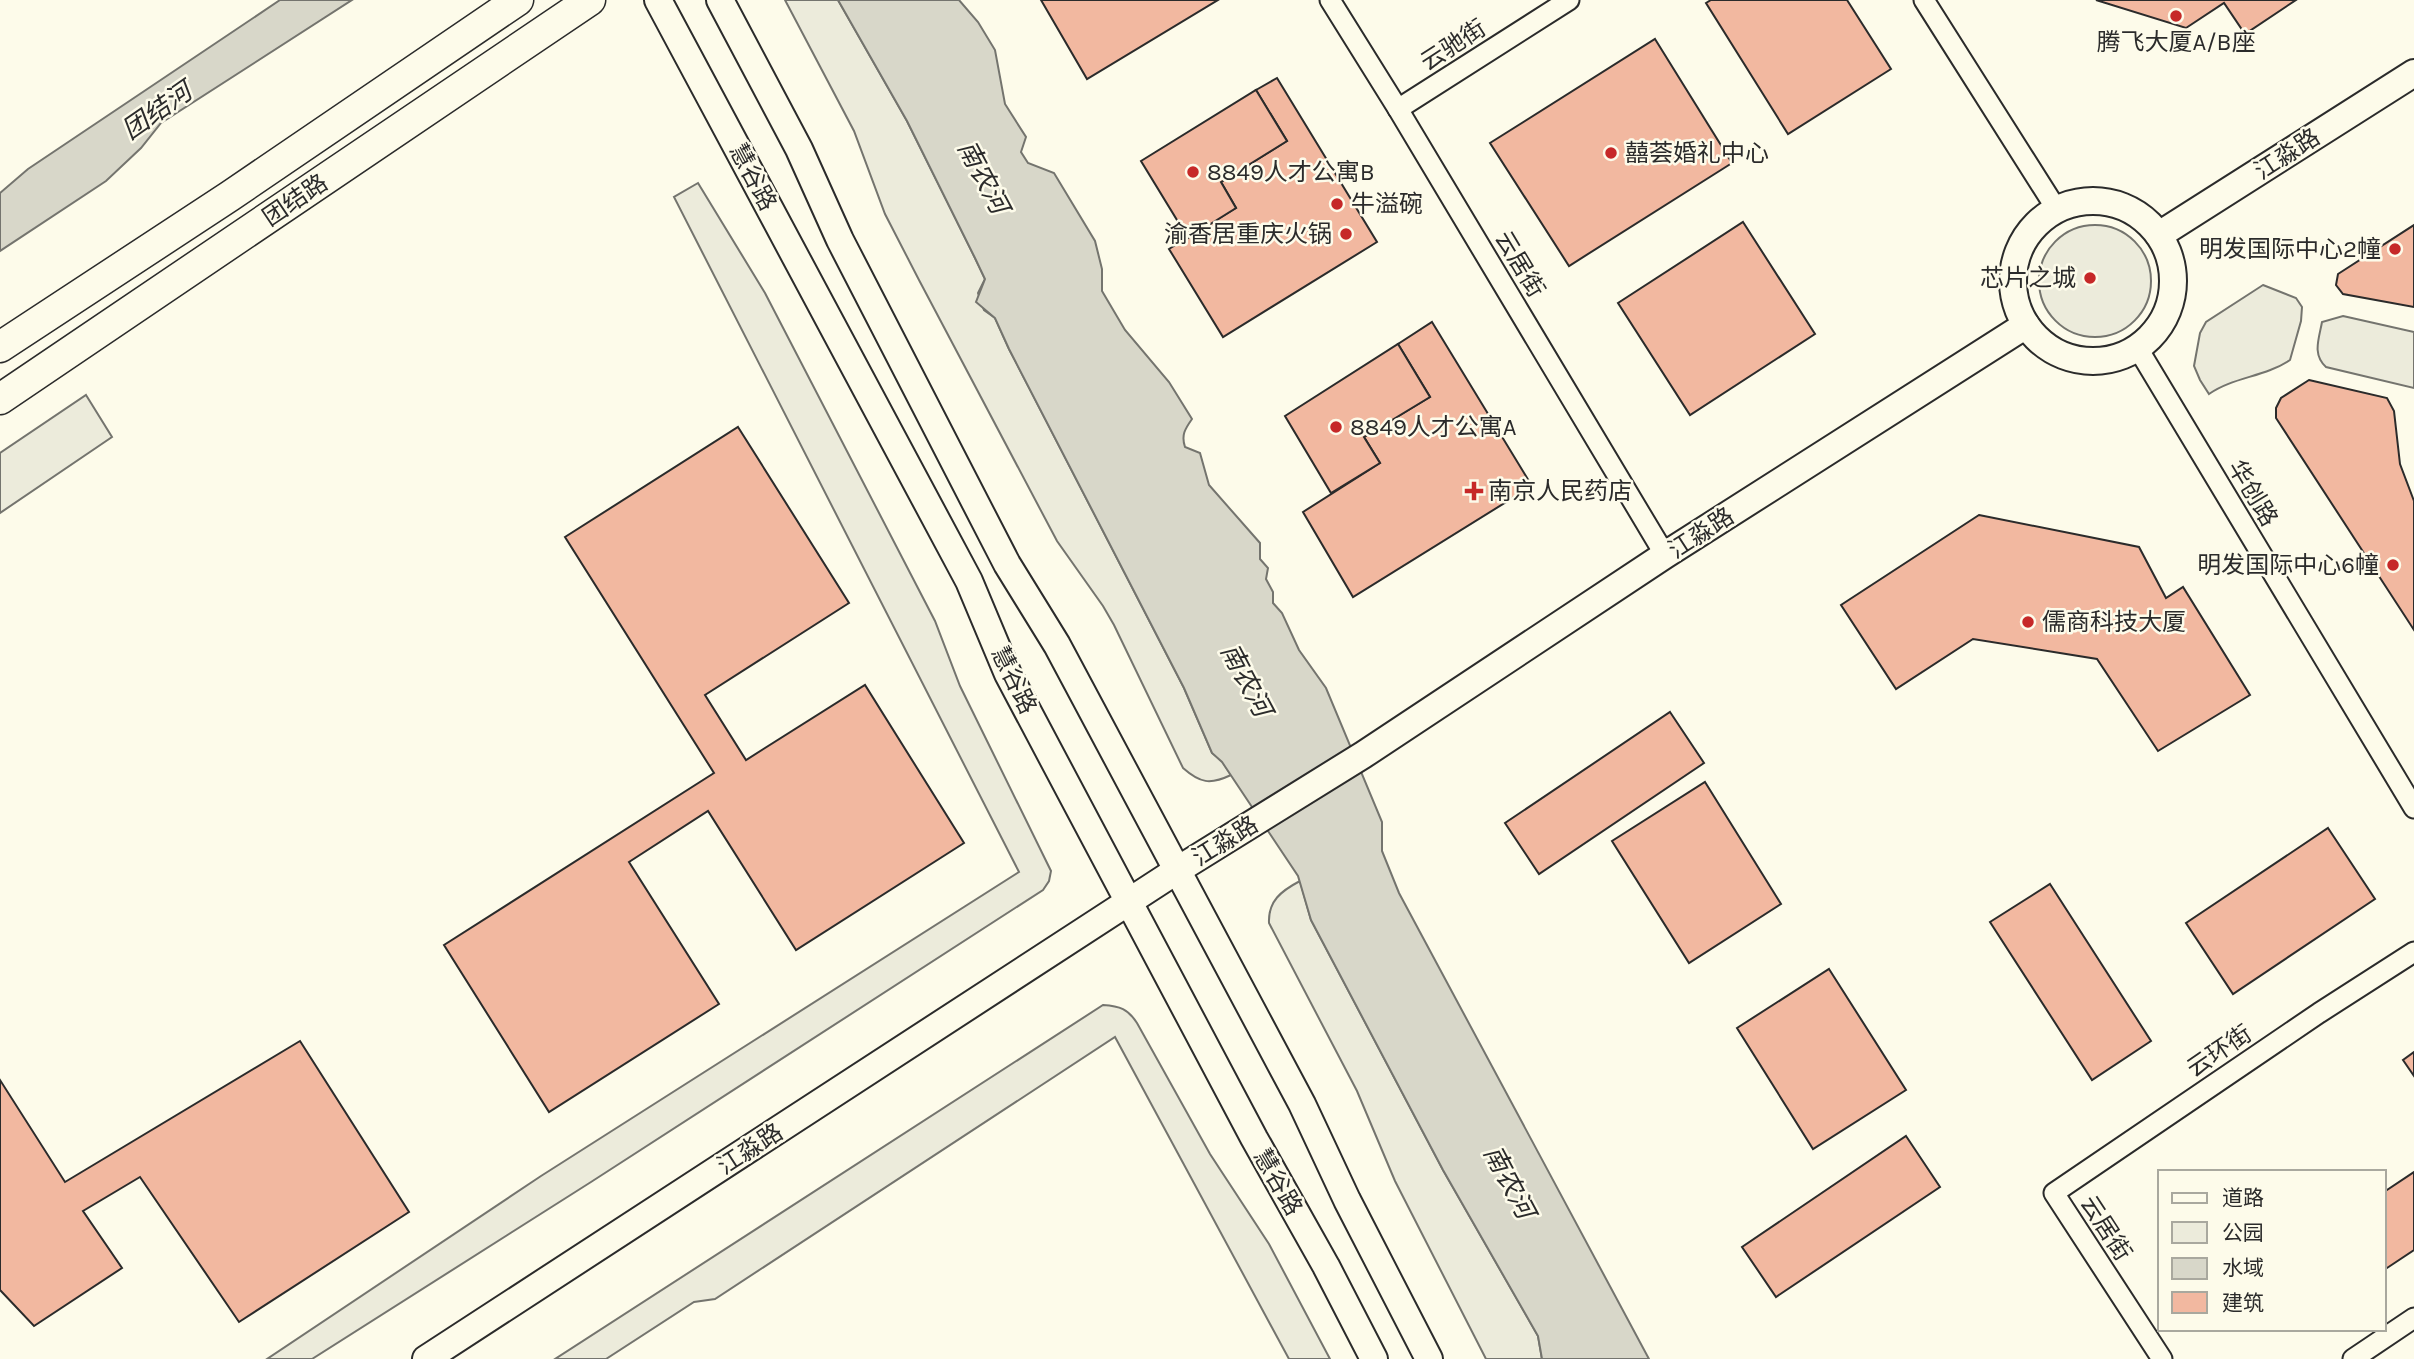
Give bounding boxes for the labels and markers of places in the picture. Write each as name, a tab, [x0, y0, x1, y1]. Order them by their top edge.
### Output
marker: 腾飞大厦A/B座	[2168, 8, 2184, 24]
place label: 腾飞大厦A/B座	[2096, 28, 2256, 56]
place label: 囍荟婚礼中心	[1625, 139, 1769, 167]
marker: 囍荟婚礼中心	[1603, 145, 1619, 161]
place label: 8849人才公寓B	[1207, 158, 1375, 186]
marker: 8849人才公寓B	[1185, 164, 1201, 180]
place label: 牛溢碗	[1351, 190, 1423, 218]
marker: 牛溢碗	[1329, 196, 1345, 212]
place label: 渝香居重庆火锅	[1164, 220, 1332, 248]
marker: 渝香居重庆火锅	[1338, 226, 1354, 242]
place label: 明发国际中心2幢	[2199, 235, 2381, 263]
marker: 明发国际中心2幢	[2387, 241, 2403, 257]
place label: 芯片之城	[1980, 264, 2076, 292]
marker: 芯片之城	[2082, 270, 2098, 286]
place label: 8849人才公寓A	[1350, 413, 1517, 441]
marker: 8849人才公寓A	[1328, 419, 1344, 435]
place label: 南京人民药店	[1488, 477, 1632, 505]
marker: 南京人民药店	[1466, 483, 1482, 499]
place label: 明发国际中心6幢	[2197, 551, 2379, 579]
marker: 明发国际中心6幢	[2385, 557, 2401, 573]
place label: 儒商科技大厦	[2042, 608, 2186, 636]
marker: 儒商科技大厦	[2020, 614, 2036, 630]

